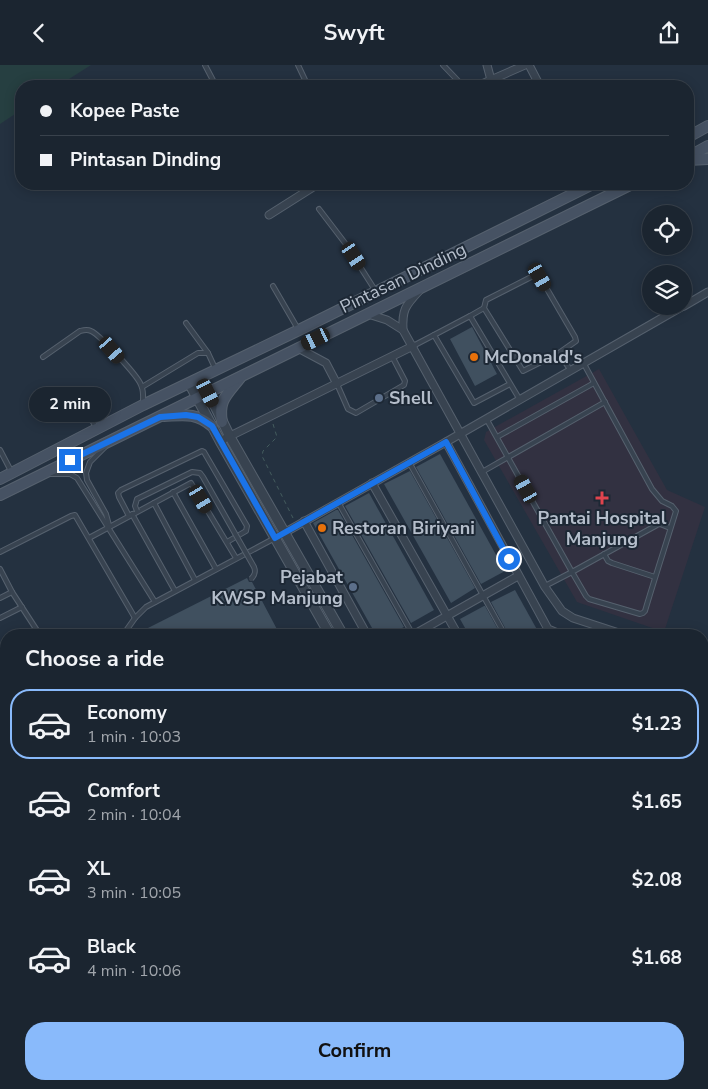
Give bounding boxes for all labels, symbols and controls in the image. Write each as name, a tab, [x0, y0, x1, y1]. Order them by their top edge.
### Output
text: Swyft	[324, 18, 384, 48]
icon: back	[25, 19, 53, 47]
icon: share	[655, 19, 683, 47]
text: Kopee Paste	[70, 98, 179, 124]
text: Pintasan Dinding	[70, 147, 221, 173]
map controls	[642, 205, 692, 315]
button: locate	[642, 205, 692, 255]
street label: Pintasan Dinding	[336, 237, 470, 319]
car	[339, 239, 368, 273]
car	[526, 260, 553, 294]
button: layers	[642, 265, 692, 315]
car	[299, 326, 332, 352]
car	[96, 334, 127, 366]
place label: McDonald's	[484, 345, 582, 369]
marker: McDonald's	[468, 351, 480, 363]
car	[194, 376, 221, 410]
place label: Shell	[389, 386, 432, 410]
callout: 2 min	[29, 387, 111, 423]
marker: Shell	[373, 392, 385, 404]
text: 2 min	[49, 393, 91, 415]
route end	[59, 449, 81, 471]
car	[512, 472, 539, 506]
car	[186, 482, 215, 516]
marker: Pantai Hospital Manjung	[595, 491, 609, 505]
place label: Pantai Hospital Manjung	[538, 506, 667, 551]
place label: Restoran Biriyani	[332, 516, 475, 540]
marker: Restoran Biriyani	[316, 522, 328, 534]
route start	[498, 548, 520, 570]
place label: Pejabat KWSP Manjung	[211, 565, 343, 610]
marker: Pejabat KWSP Manjung	[347, 581, 359, 593]
text: Choose a ride	[25, 644, 164, 674]
text: Economy	[87, 700, 167, 726]
icon: car	[27, 702, 72, 747]
text: $1.23	[632, 711, 682, 737]
text: 1 min · 10:03	[87, 726, 181, 748]
text: Comfort	[87, 778, 160, 804]
icon: car	[27, 780, 72, 825]
text: $1.65	[632, 789, 682, 815]
text: 2 min · 10:04	[87, 804, 181, 826]
text: XL	[87, 856, 110, 882]
icon: car	[27, 858, 72, 903]
text: $2.08	[632, 867, 682, 893]
text: 3 min · 10:05	[87, 882, 181, 904]
text: Black	[87, 934, 136, 960]
icon: car	[27, 936, 72, 981]
text: $1.68	[632, 945, 682, 971]
text: 4 min · 10:06	[87, 960, 181, 982]
button: Confirm	[25, 1022, 684, 1080]

